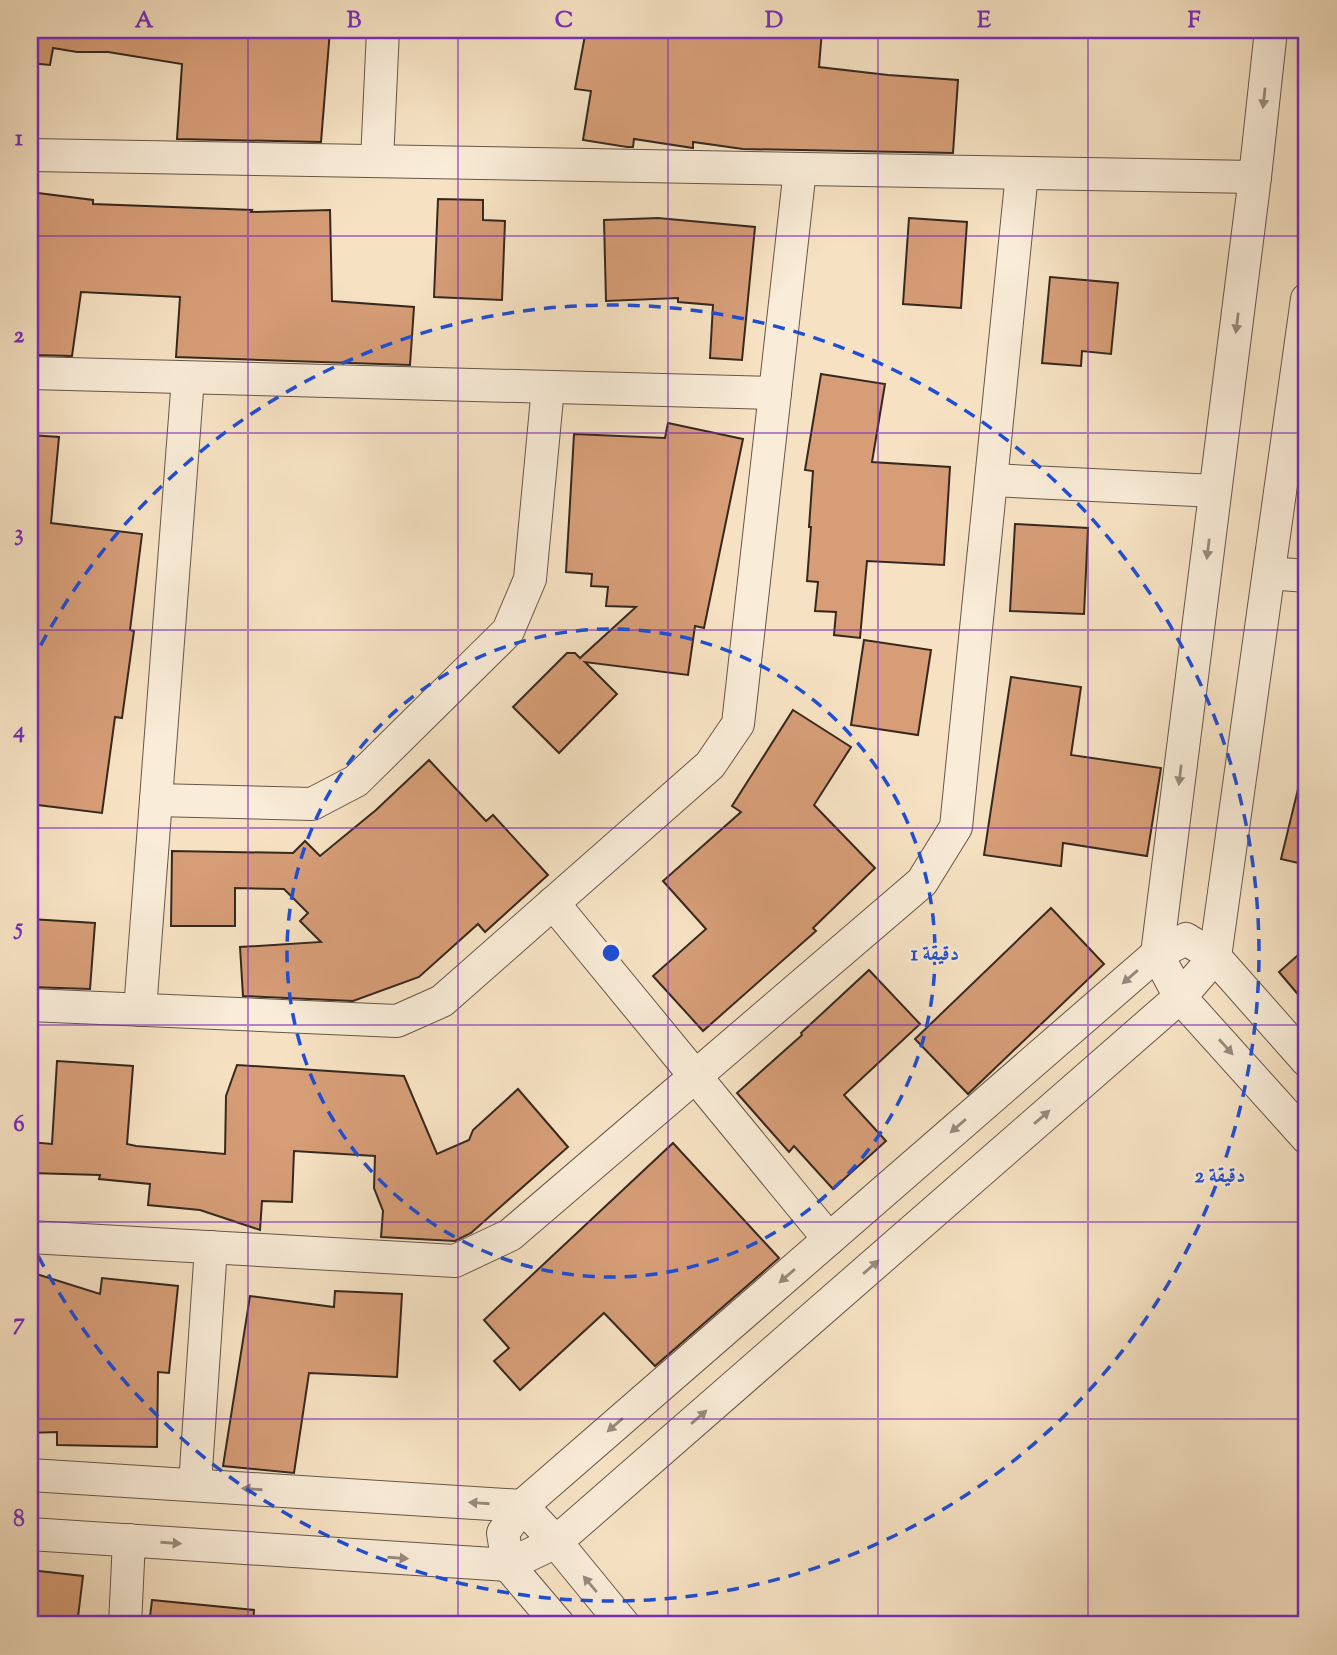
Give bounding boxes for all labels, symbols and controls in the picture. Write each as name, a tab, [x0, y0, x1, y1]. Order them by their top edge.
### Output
text: A	[135, 5, 154, 38]
text: B	[347, 5, 362, 38]
text: C	[555, 5, 573, 38]
text: D	[765, 5, 783, 38]
text: E	[977, 5, 991, 38]
text: F	[1188, 5, 1201, 38]
one-way arrow	[1258, 87, 1269, 109]
text: 1	[15, 123, 23, 156]
one-way arrow	[1231, 313, 1242, 335]
text: 2	[14, 320, 25, 353]
text: 3	[14, 518, 24, 551]
one-way arrow	[1203, 538, 1214, 560]
text: 4	[12, 715, 25, 748]
one-way arrow	[1174, 764, 1185, 786]
text: 5	[13, 912, 23, 945]
text: 1 دقيقة	[911, 940, 959, 970]
centre of rings	[599, 941, 623, 965]
one-way arrow	[1121, 969, 1139, 985]
one-way arrow	[1218, 1038, 1234, 1056]
text: 6	[13, 1109, 25, 1142]
one-way arrow	[1033, 1109, 1051, 1125]
one-way arrow	[950, 1118, 967, 1134]
text: 2 دقيقة	[1195, 1162, 1245, 1192]
one-way arrow	[862, 1260, 879, 1275]
one-way arrow	[778, 1268, 795, 1283]
text: 7	[13, 1307, 25, 1340]
one-way arrow	[690, 1409, 708, 1425]
one-way arrow	[606, 1417, 624, 1433]
one-way arrow	[240, 1483, 262, 1494]
one-way arrow	[468, 1497, 490, 1508]
text: 8	[13, 1504, 25, 1537]
one-way arrow	[160, 1538, 182, 1549]
one-way arrow	[387, 1552, 409, 1563]
one-way arrow	[583, 1575, 598, 1592]

